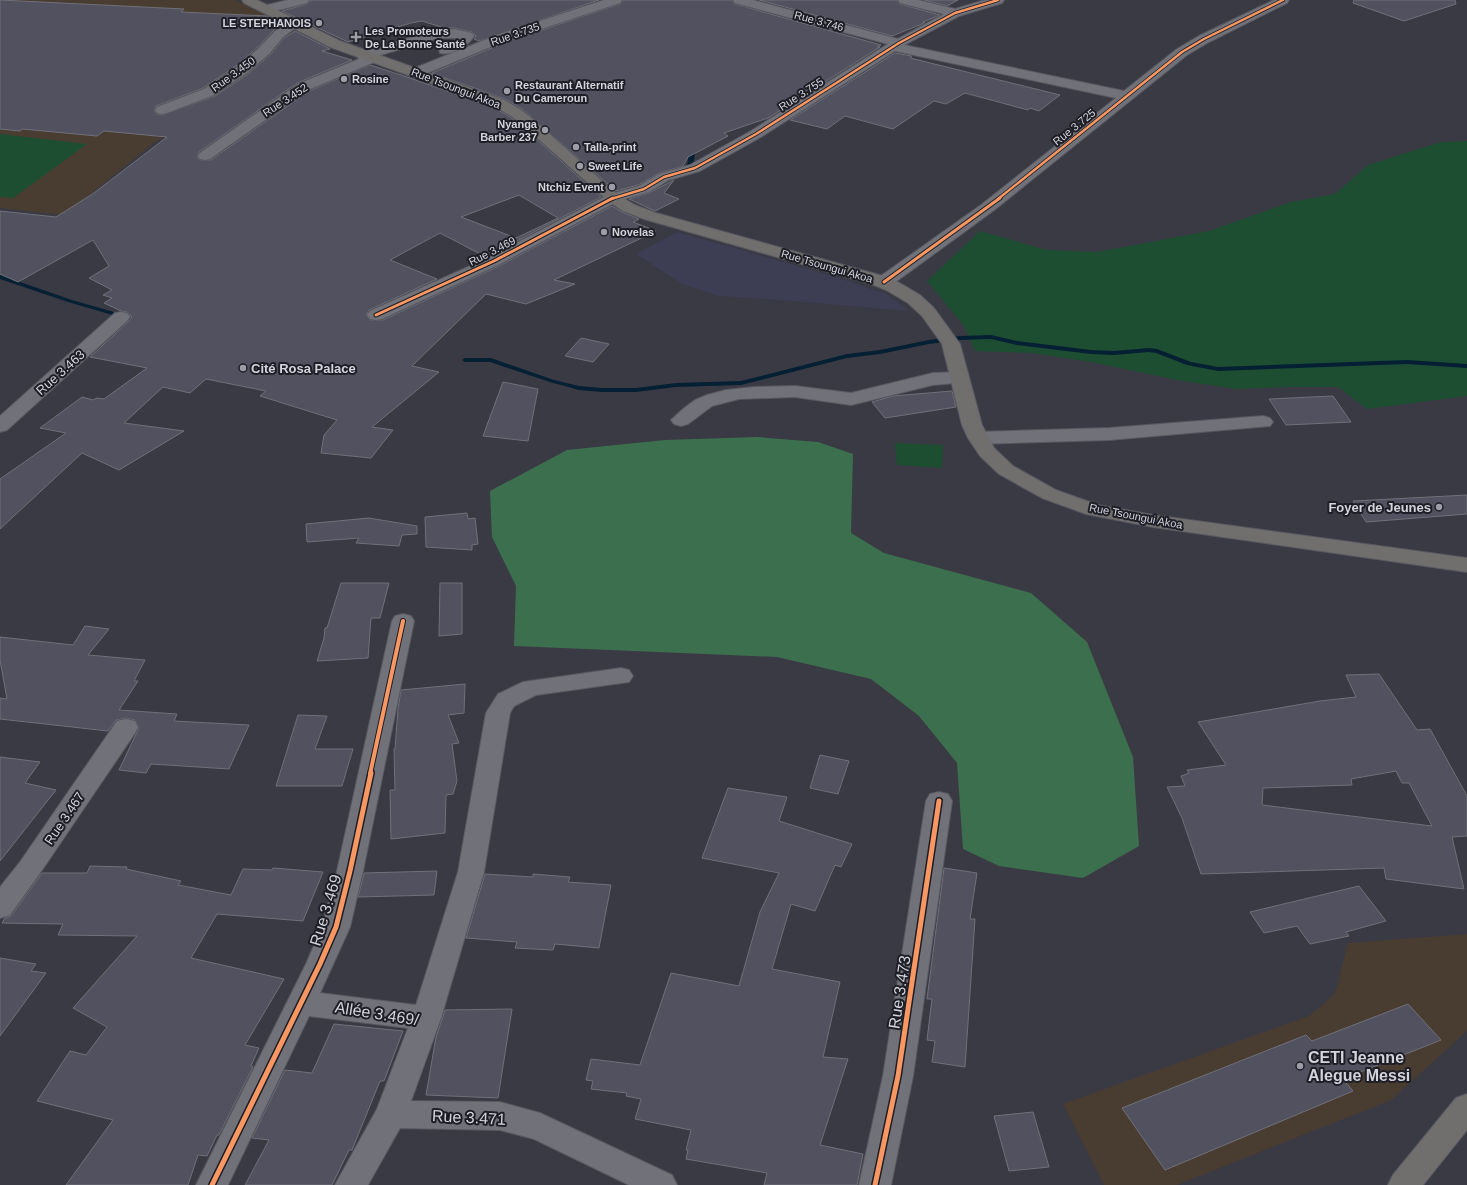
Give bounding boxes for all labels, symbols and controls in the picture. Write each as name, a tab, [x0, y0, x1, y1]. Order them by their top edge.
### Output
street label: Rue 3.746	[793, 9, 845, 33]
place label: LE STEPHANOIS	[222, 17, 311, 29]
marker: LE STEPHANOIS	[314, 18, 324, 28]
street label: Rue 3.735	[489, 20, 541, 48]
place label: Les Promoteurs De La Bonne Santé	[365, 25, 465, 50]
marker: Les Promoteurs De La Bonne Santé	[350, 31, 362, 43]
street label: Rue 3.450	[209, 54, 257, 94]
street label: Rue Tsoungui Akoa	[410, 65, 503, 111]
place label: Rosine	[352, 73, 389, 85]
marker: Rosine	[339, 74, 349, 84]
street label: Rue 3.755	[776, 75, 826, 113]
place label: Restaurant Alternatif Du Cameroun	[515, 79, 624, 104]
street label: Rue 3.452	[260, 81, 310, 119]
marker: Restaurant Alternatif Du Cameroun	[502, 86, 512, 96]
street label: Rue 3.725	[1050, 106, 1098, 148]
place label: Nyanga Barber 237	[480, 118, 538, 143]
marker: Nyanga Barber 237	[540, 125, 550, 135]
place label: Talla-print	[584, 141, 637, 153]
marker: Talla-print	[571, 142, 581, 152]
place label: Sweet Life	[588, 160, 642, 172]
marker: Sweet Life	[575, 161, 585, 171]
place label: Ntchiz Event	[538, 181, 604, 193]
marker: Ntchiz Event	[607, 182, 617, 192]
place label: Novelas	[612, 226, 654, 238]
marker: Novelas	[599, 227, 609, 237]
street label: Rue 3.469	[467, 234, 517, 268]
street label: Rue Tsoungui Akoa	[780, 247, 875, 285]
street label: Rue 3.463	[33, 347, 88, 398]
place label: Cité Rosa Palace	[251, 361, 356, 376]
marker: Cité Rosa Palace	[238, 363, 248, 373]
place label: Foyer de Jeunes	[1328, 500, 1431, 515]
street label: Rue Tsoungui Akoa	[1088, 501, 1184, 531]
marker: Foyer de Jeunes	[1434, 502, 1444, 512]
street label: Rue 3.467	[41, 789, 87, 847]
street label: Rue 3.469	[307, 872, 344, 948]
street label: Rue 3.473	[885, 954, 914, 1030]
street label: Allée 3.469/	[334, 998, 421, 1029]
place label: CETI Jeanne Alegue Messi	[1308, 1049, 1410, 1084]
marker: CETI Jeanne Alegue Messi	[1295, 1061, 1305, 1071]
street label: Rue 3.471	[432, 1107, 506, 1128]

